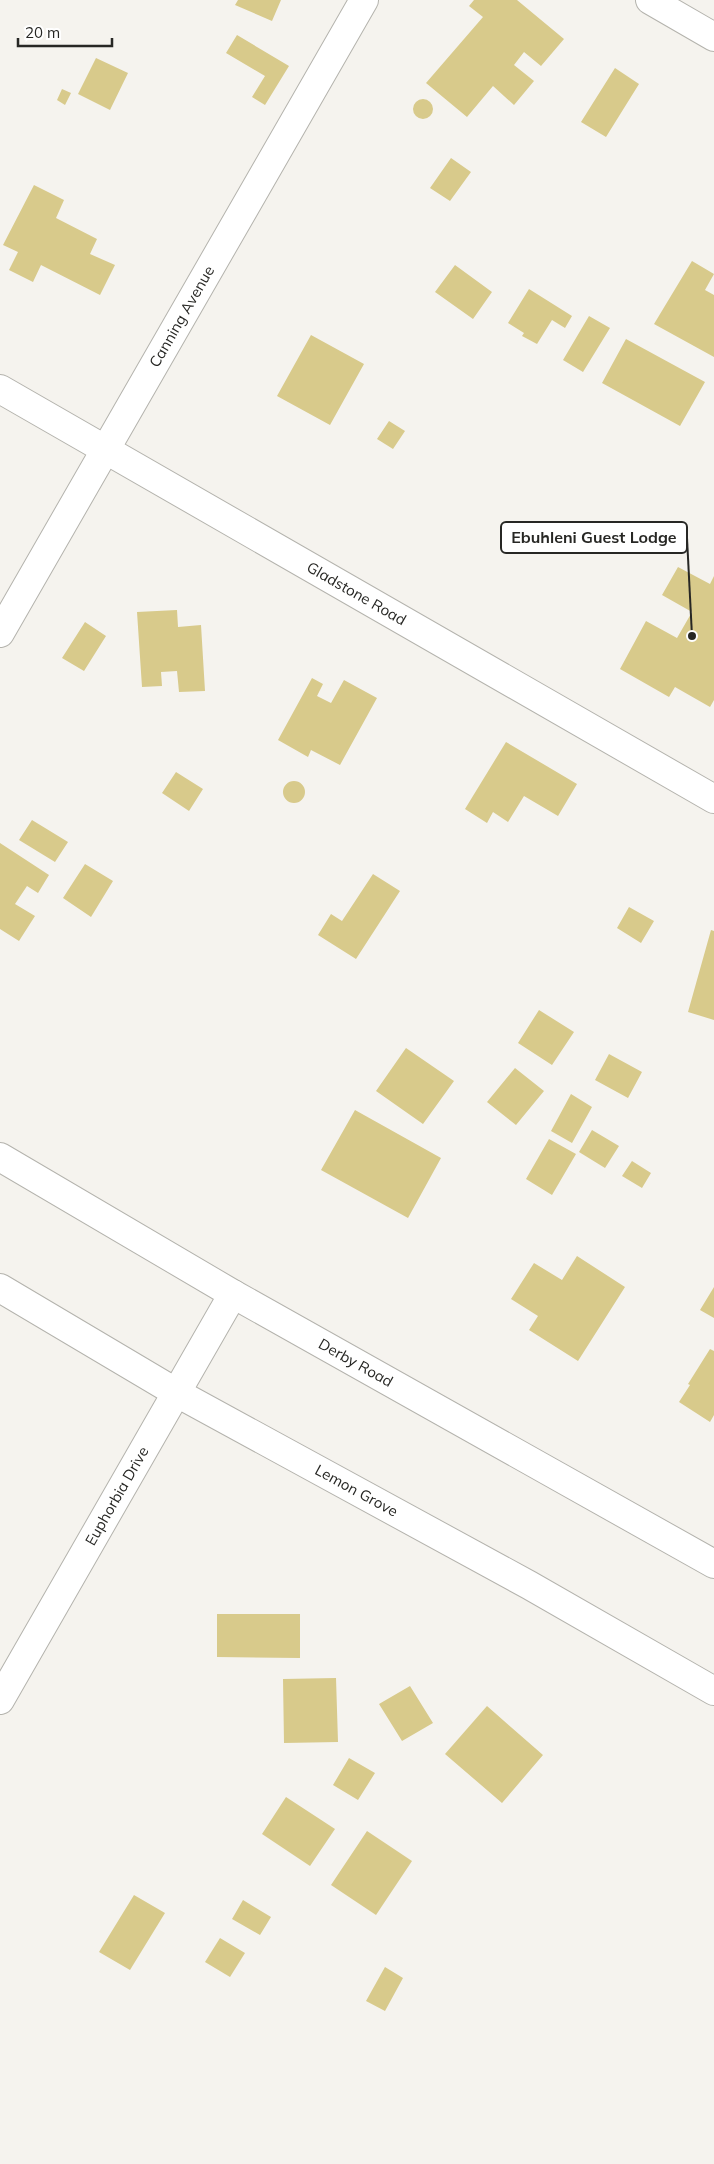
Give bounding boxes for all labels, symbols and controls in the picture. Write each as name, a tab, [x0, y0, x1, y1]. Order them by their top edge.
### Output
scale bar	[18, 15, 111, 47]
text: 20 m	[25, 23, 60, 42]
street label: Canning Avenue	[145, 262, 218, 371]
callout: Ebuhleni Guest Lodge	[501, 522, 687, 553]
text: Ebuhleni Guest Lodge	[511, 527, 677, 547]
street label: Gladstone Road	[304, 557, 410, 629]
street label: Derby Road	[315, 1334, 397, 1391]
street label: Euphorbia Drive	[81, 1443, 152, 1549]
street label: Lemon Grove	[312, 1460, 401, 1521]

